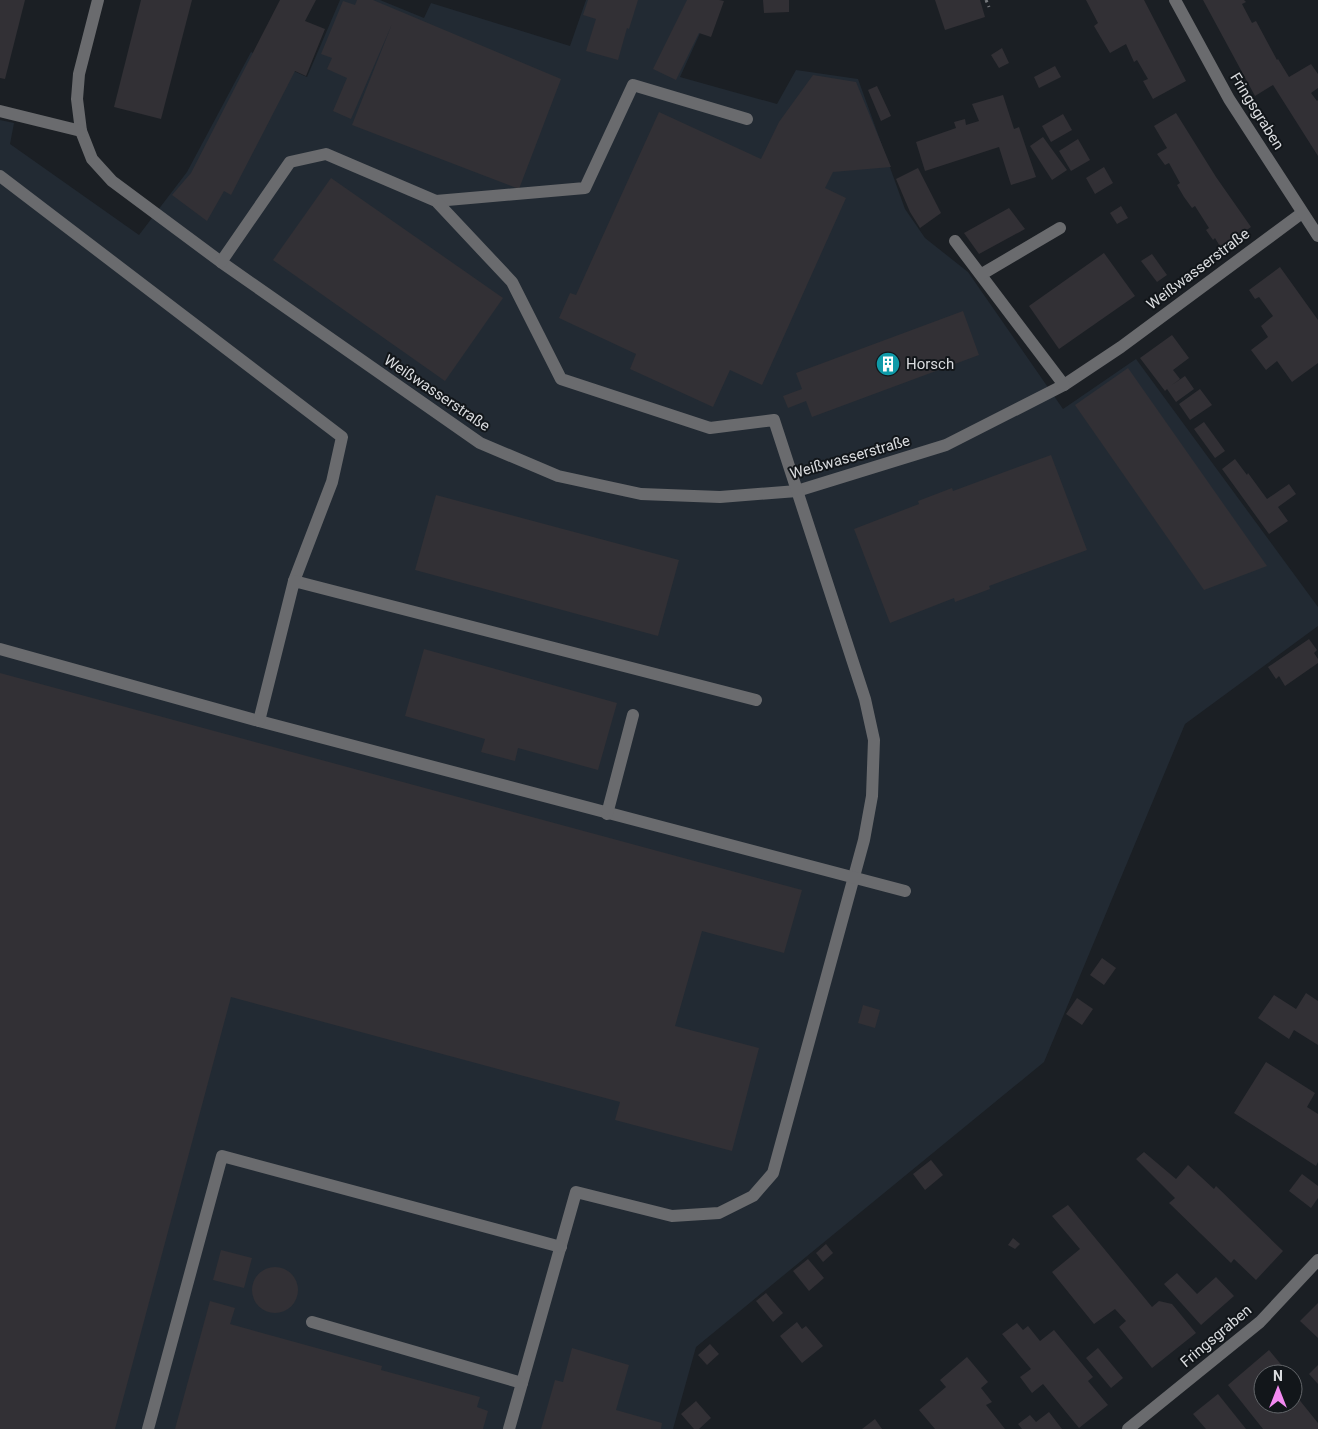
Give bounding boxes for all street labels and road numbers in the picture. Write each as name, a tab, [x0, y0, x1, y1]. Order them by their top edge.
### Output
street label: Fringsgraben	[1226, 69, 1288, 153]
street label: Weißwasserstraße	[1143, 224, 1253, 314]
street label: Weißwasserstraße	[381, 351, 493, 435]
street label: Weißwasserstraße	[788, 431, 912, 483]
street label: Fringsgraben	[1177, 1301, 1255, 1371]

